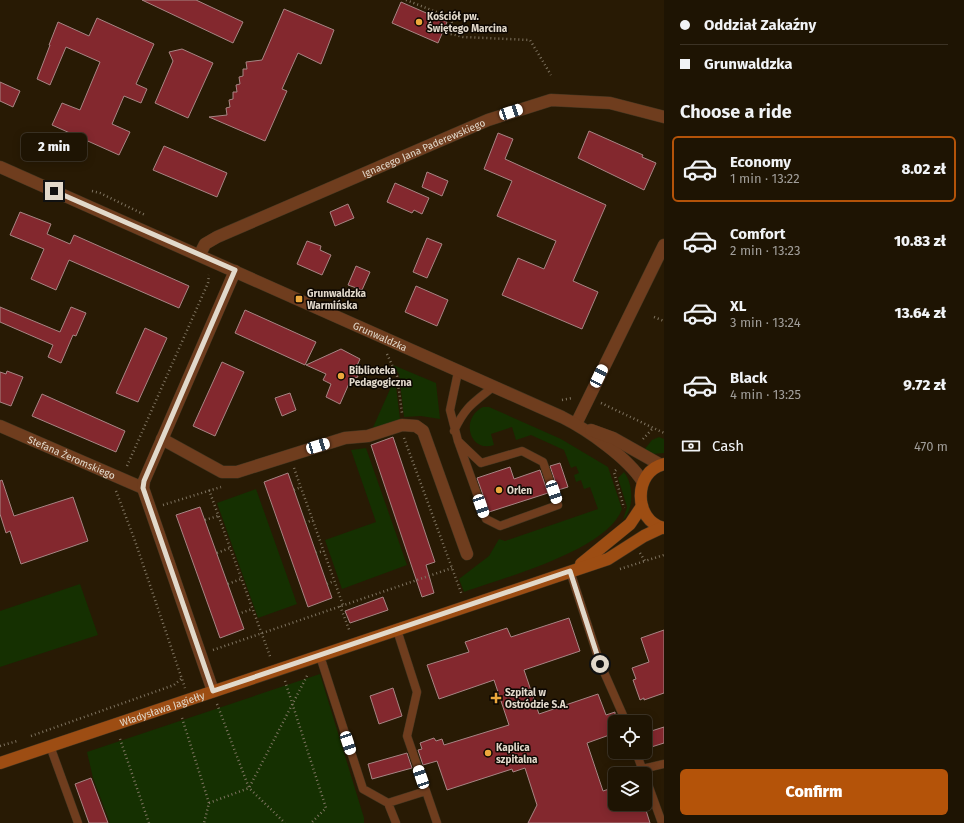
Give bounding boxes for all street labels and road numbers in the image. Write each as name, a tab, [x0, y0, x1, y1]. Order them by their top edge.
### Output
street label: Ignacego Jana Paderewskiego	[361, 117, 487, 181]
street label: Grunwaldzka	[351, 320, 409, 354]
street label: Stefana Żeromskiego	[25, 434, 117, 482]
street label: Władysława Jagiełły	[118, 690, 206, 729]

